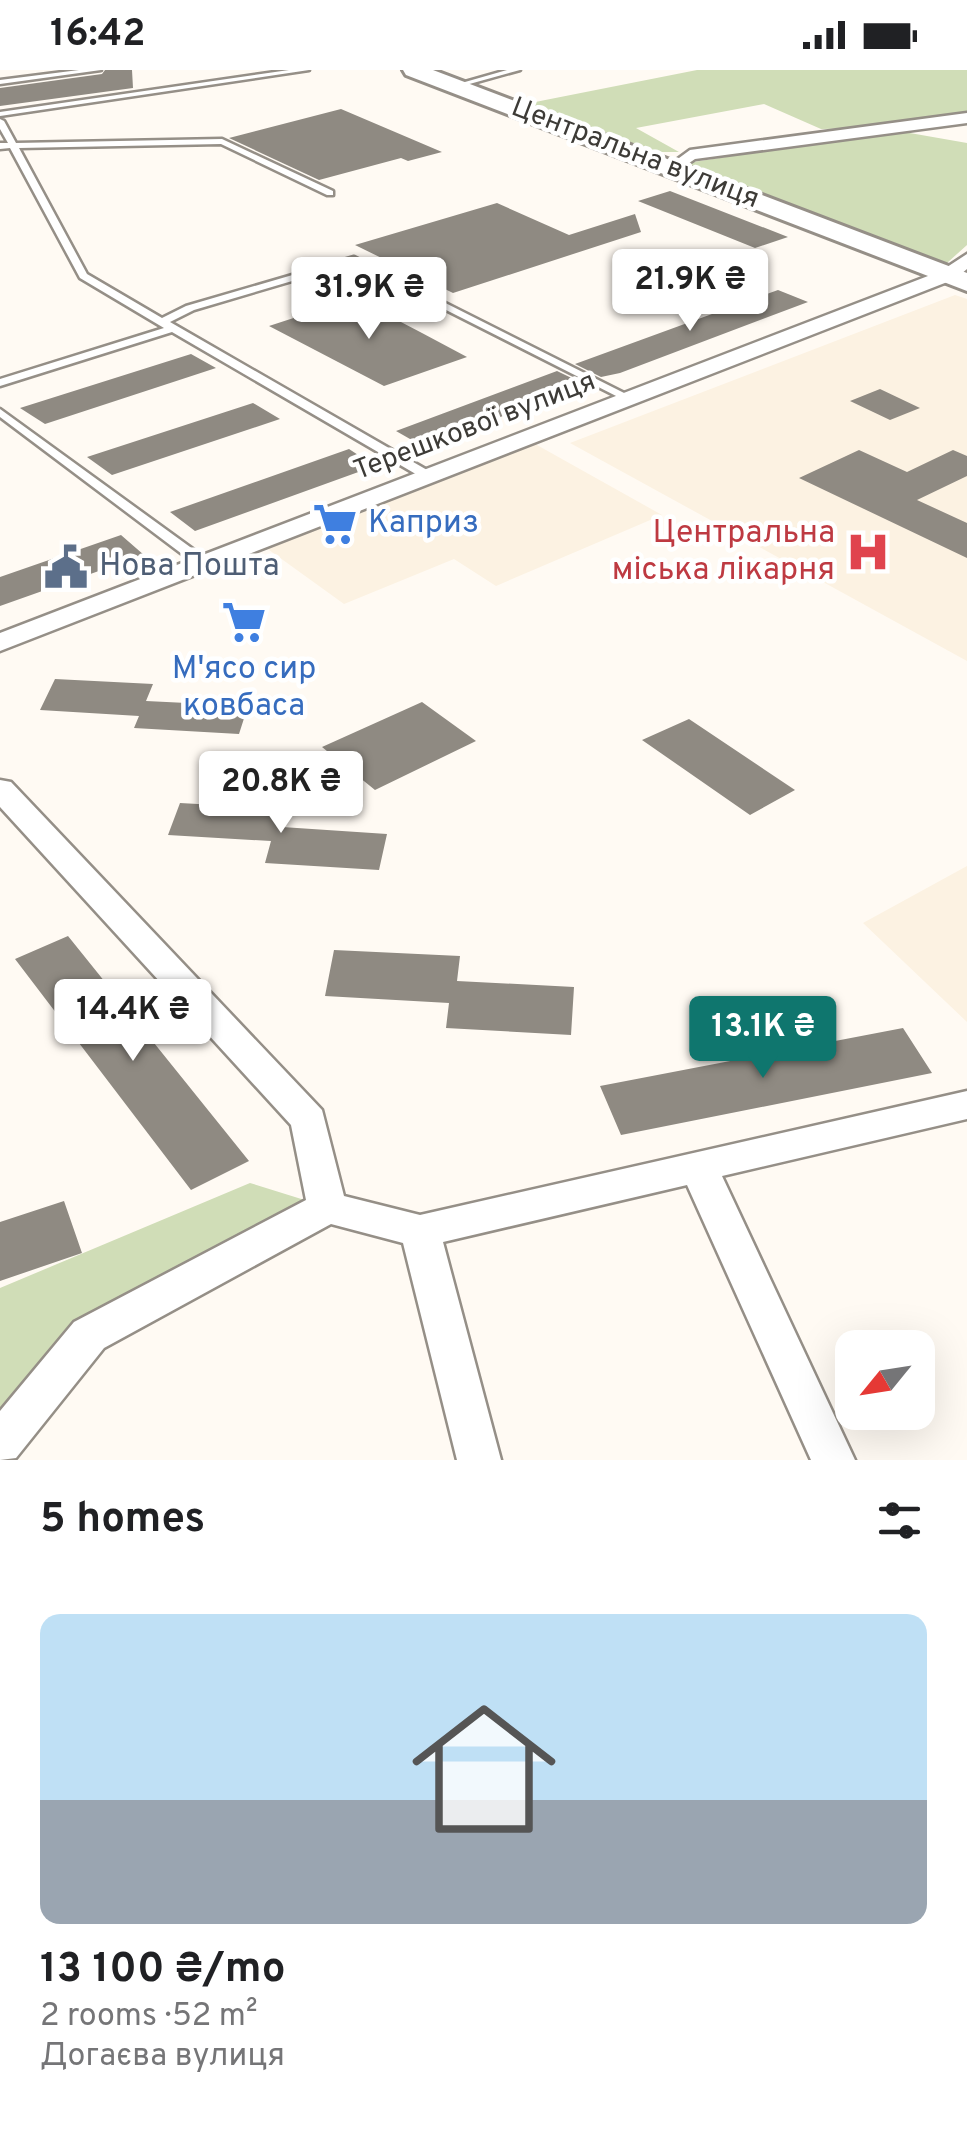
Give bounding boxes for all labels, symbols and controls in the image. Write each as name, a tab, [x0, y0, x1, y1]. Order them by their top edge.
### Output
text: 16:42	[50, 11, 145, 60]
street label: Центральна вулиця	[506, 90, 764, 218]
pin: 21.9K ₴	[598, 249, 782, 334]
pin: 31.9K ₴	[277, 257, 461, 342]
text: 21.9K ₴	[634, 261, 746, 301]
text: 31.9K ₴	[313, 269, 425, 309]
street label: Терешкової вулиця	[349, 364, 601, 490]
supermarket icon: Каприз	[311, 500, 359, 548]
place label: Каприз	[368, 504, 479, 544]
place label: Центральна міська лікарня	[612, 514, 835, 591]
hospital icon: Центральна міська лікарня	[844, 528, 892, 576]
public building icon: Нова Пошта	[42, 543, 90, 591]
place label: Нова Пошта	[99, 547, 280, 587]
supermarket icon: М'ясо сир ковбаса	[220, 598, 268, 646]
place label: М'ясо сир ковбаса	[172, 650, 316, 727]
pin: 20.8K ₴	[189, 751, 373, 836]
text: 20.8K ₴	[221, 763, 341, 803]
pin: 14.4K ₴	[41, 979, 225, 1064]
text: 14.4K ₴	[76, 991, 190, 1031]
pin: 13.1K ₴	[671, 996, 855, 1081]
text: 13.1K ₴	[711, 1008, 815, 1048]
north arrow	[835, 1330, 935, 1430]
map controls	[835, 1330, 935, 1430]
icon: filters	[872, 1493, 927, 1548]
text: 5 homes	[40, 1494, 205, 1547]
icon: home	[394, 1679, 574, 1859]
text: 13 100 ₴/mo	[40, 1944, 286, 1997]
text: 2 rooms · 52 m²	[40, 1997, 257, 2037]
text: Догаєва вулиця	[40, 2037, 285, 2077]

